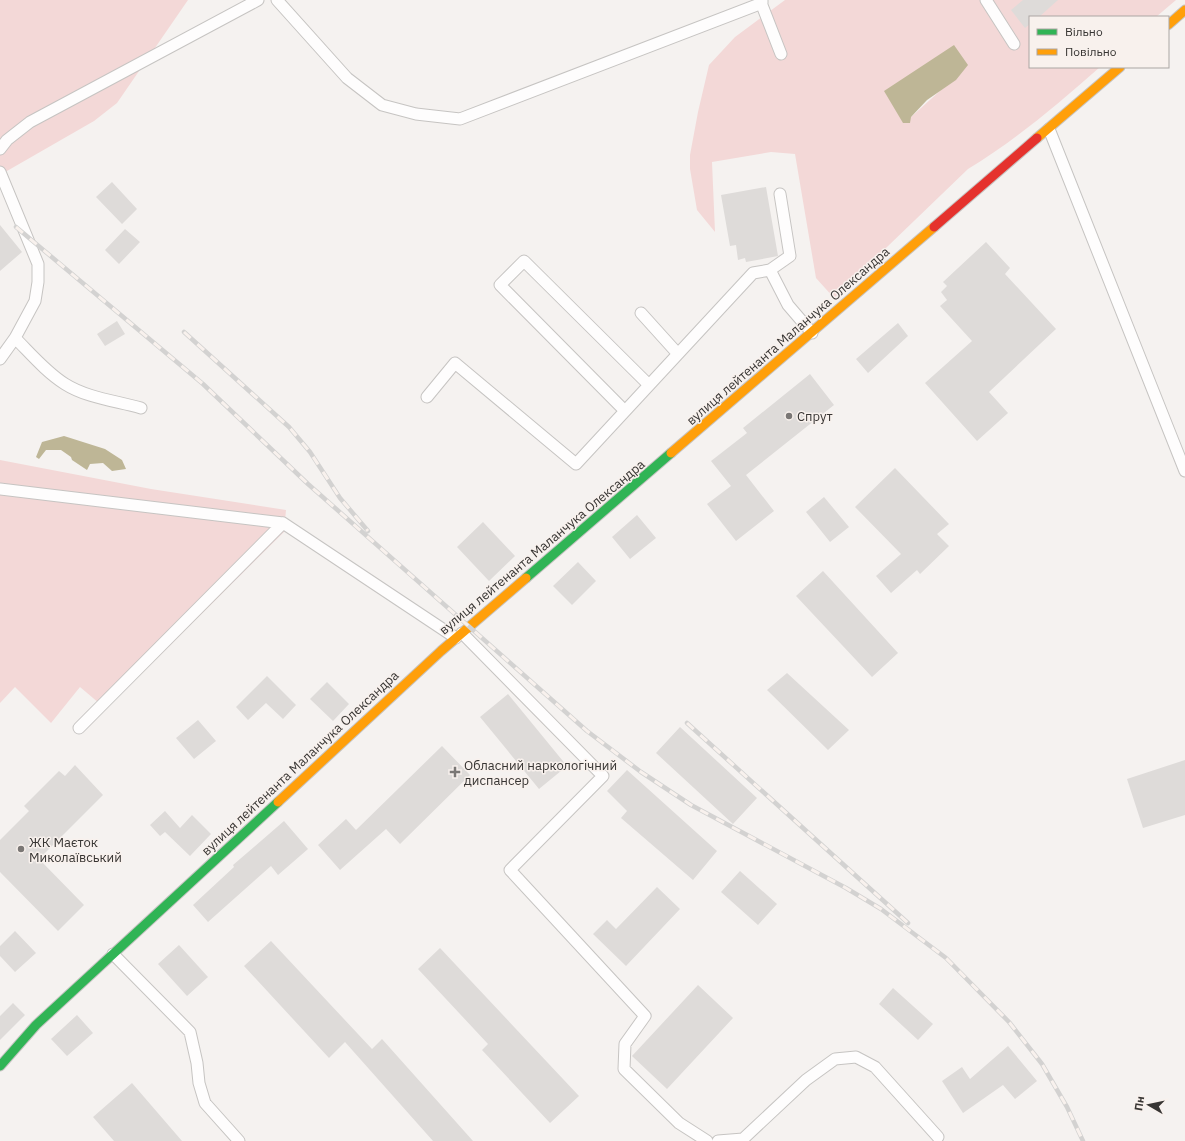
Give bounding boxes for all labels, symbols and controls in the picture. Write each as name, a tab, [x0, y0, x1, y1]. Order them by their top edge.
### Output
legend	[1029, 16, 1169, 68]
text: Вільно	[1065, 24, 1103, 39]
text: Повільно	[1065, 44, 1117, 59]
street label: вулиця лейтенанта Маланчука Олександра	[683, 243, 893, 429]
place label: Спрут	[797, 408, 833, 425]
marker: Спрут	[784, 411, 794, 421]
street label: вулиця лейтенанта Маланчука Олександра	[436, 456, 648, 638]
street label: вулиця лейтенанта Маланчука Олександра	[198, 667, 402, 859]
place label: Обласний наркологічний диспансер	[464, 757, 617, 789]
marker: Обласний наркологічний диспансер	[449, 766, 461, 778]
place label: ЖК Маєток Миколаївський	[29, 834, 122, 866]
marker: ЖК Маєток Миколаївський	[16, 844, 26, 854]
north arrow	[1129, 1085, 1169, 1125]
text: Пн	[1131, 1095, 1147, 1112]

